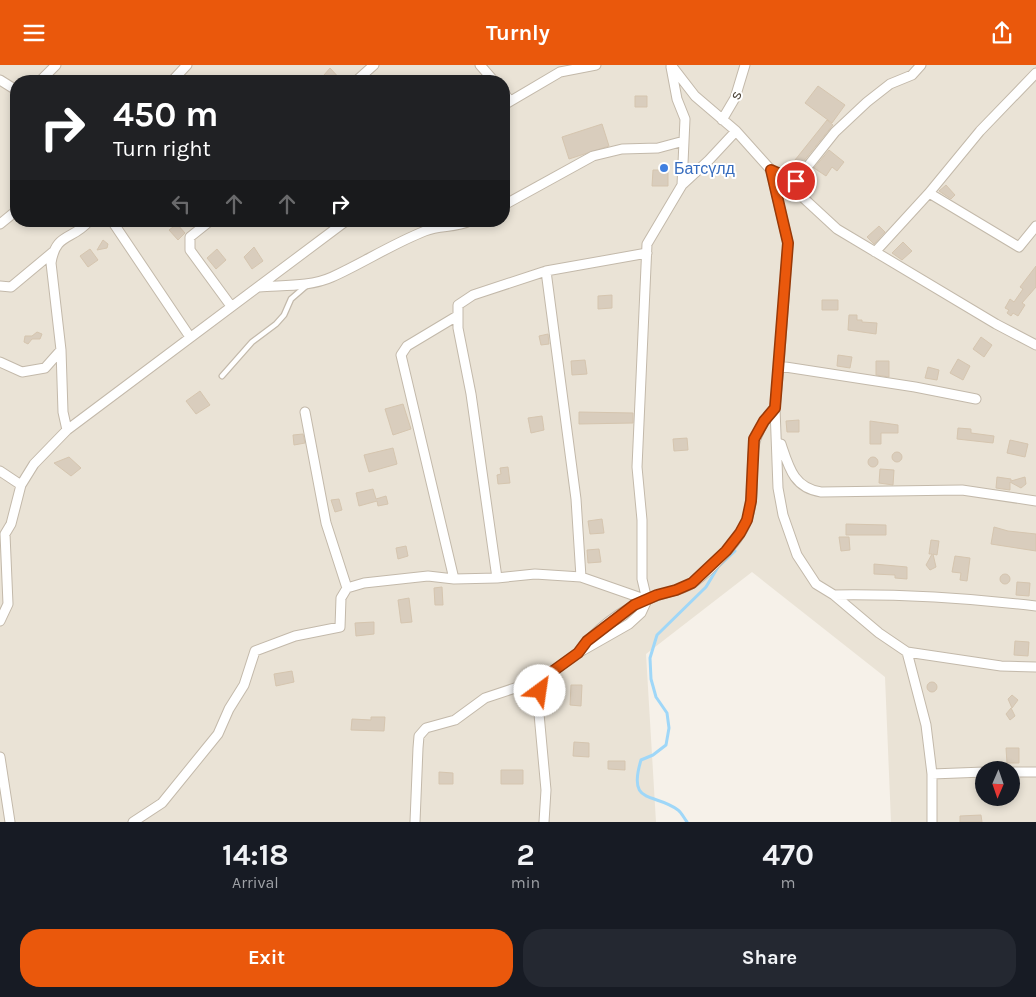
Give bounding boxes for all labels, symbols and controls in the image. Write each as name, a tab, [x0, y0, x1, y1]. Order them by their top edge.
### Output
icon: menu	[20, 19, 48, 47]
icon: share	[988, 19, 1016, 47]
text: Turnly	[486, 20, 550, 46]
street label: s	[725, 88, 746, 103]
text: 450 m	[113, 94, 218, 135]
icon: right	[30, 95, 95, 160]
text: Turn right	[113, 136, 211, 162]
place label: Батсүлд	[674, 159, 736, 178]
pin	[775, 160, 817, 202]
marker: Батсүлд	[658, 162, 670, 174]
icon: arrive	[782, 167, 810, 195]
icon: left	[167, 190, 195, 218]
icon: ahead	[220, 190, 248, 218]
icon: ahead	[273, 190, 301, 218]
icon: right	[326, 190, 354, 218]
position arrow	[513, 664, 565, 716]
north arrow	[975, 761, 1020, 806]
map controls	[975, 761, 1020, 806]
text: 14:18	[222, 837, 289, 873]
text: 2	[516, 837, 535, 873]
text: 470	[762, 837, 814, 873]
text: Arrival	[232, 873, 279, 892]
text: min	[511, 873, 540, 892]
text: m	[781, 873, 796, 892]
button: Exit	[20, 929, 513, 987]
button: Share	[523, 929, 1016, 987]

